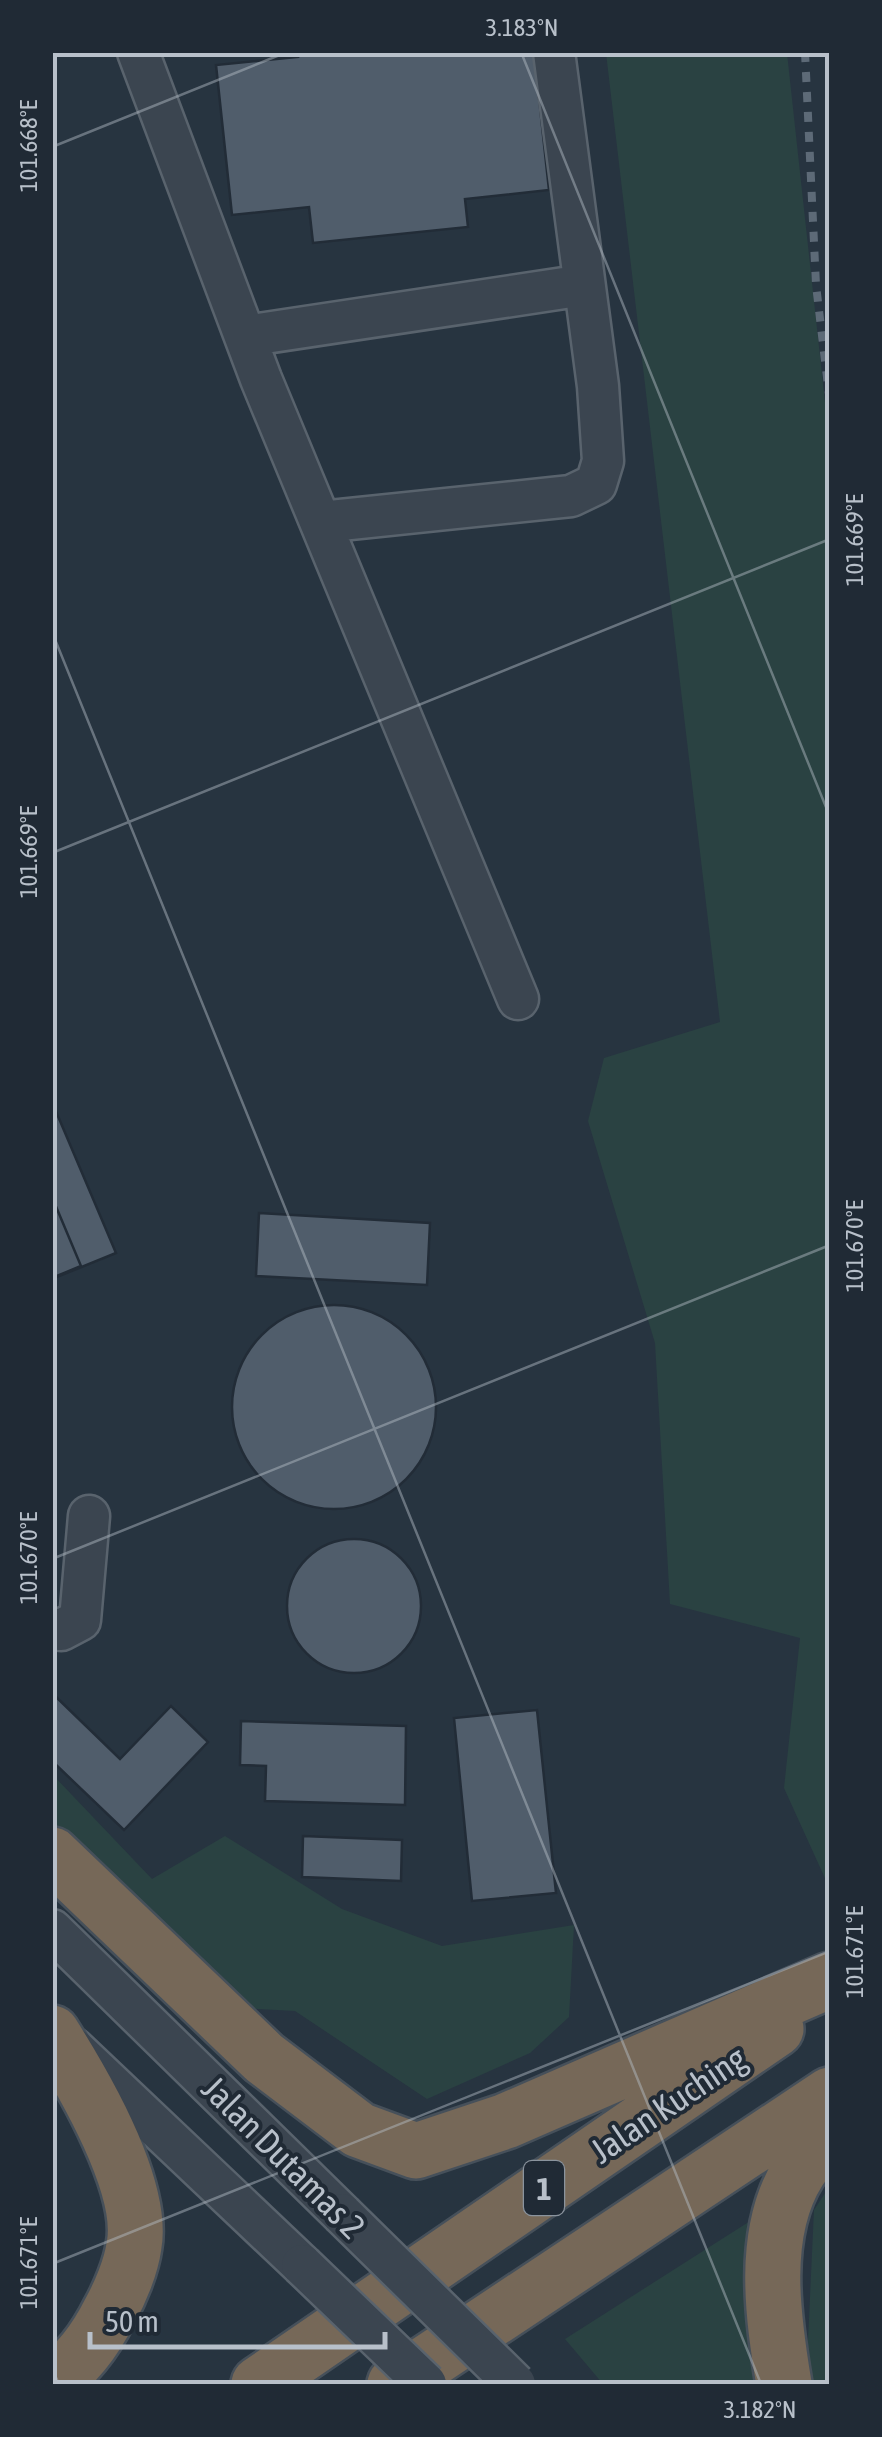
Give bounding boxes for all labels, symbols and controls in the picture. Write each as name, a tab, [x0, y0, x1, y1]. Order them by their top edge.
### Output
text: 3.183°N	[485, 13, 559, 41]
text: 101.668°E	[14, 99, 42, 192]
text: 101.669°E	[840, 493, 868, 586]
text: 101.669°E	[14, 805, 42, 898]
text: 101.670°E	[840, 1199, 868, 1292]
text: 101.670°E	[14, 1511, 42, 1604]
text: 101.671°E	[840, 1905, 868, 1998]
street label: Jalan Kuching	[583, 2038, 753, 2170]
street label: Jalan Dutamas 2	[195, 2068, 373, 2246]
road number: 1	[524, 2161, 564, 2215]
text: 101.671°E	[14, 2216, 42, 2309]
scale bar	[90, 2287, 385, 2349]
text: 50 m	[105, 2304, 159, 2338]
text: 3.182°N	[723, 2395, 797, 2423]

